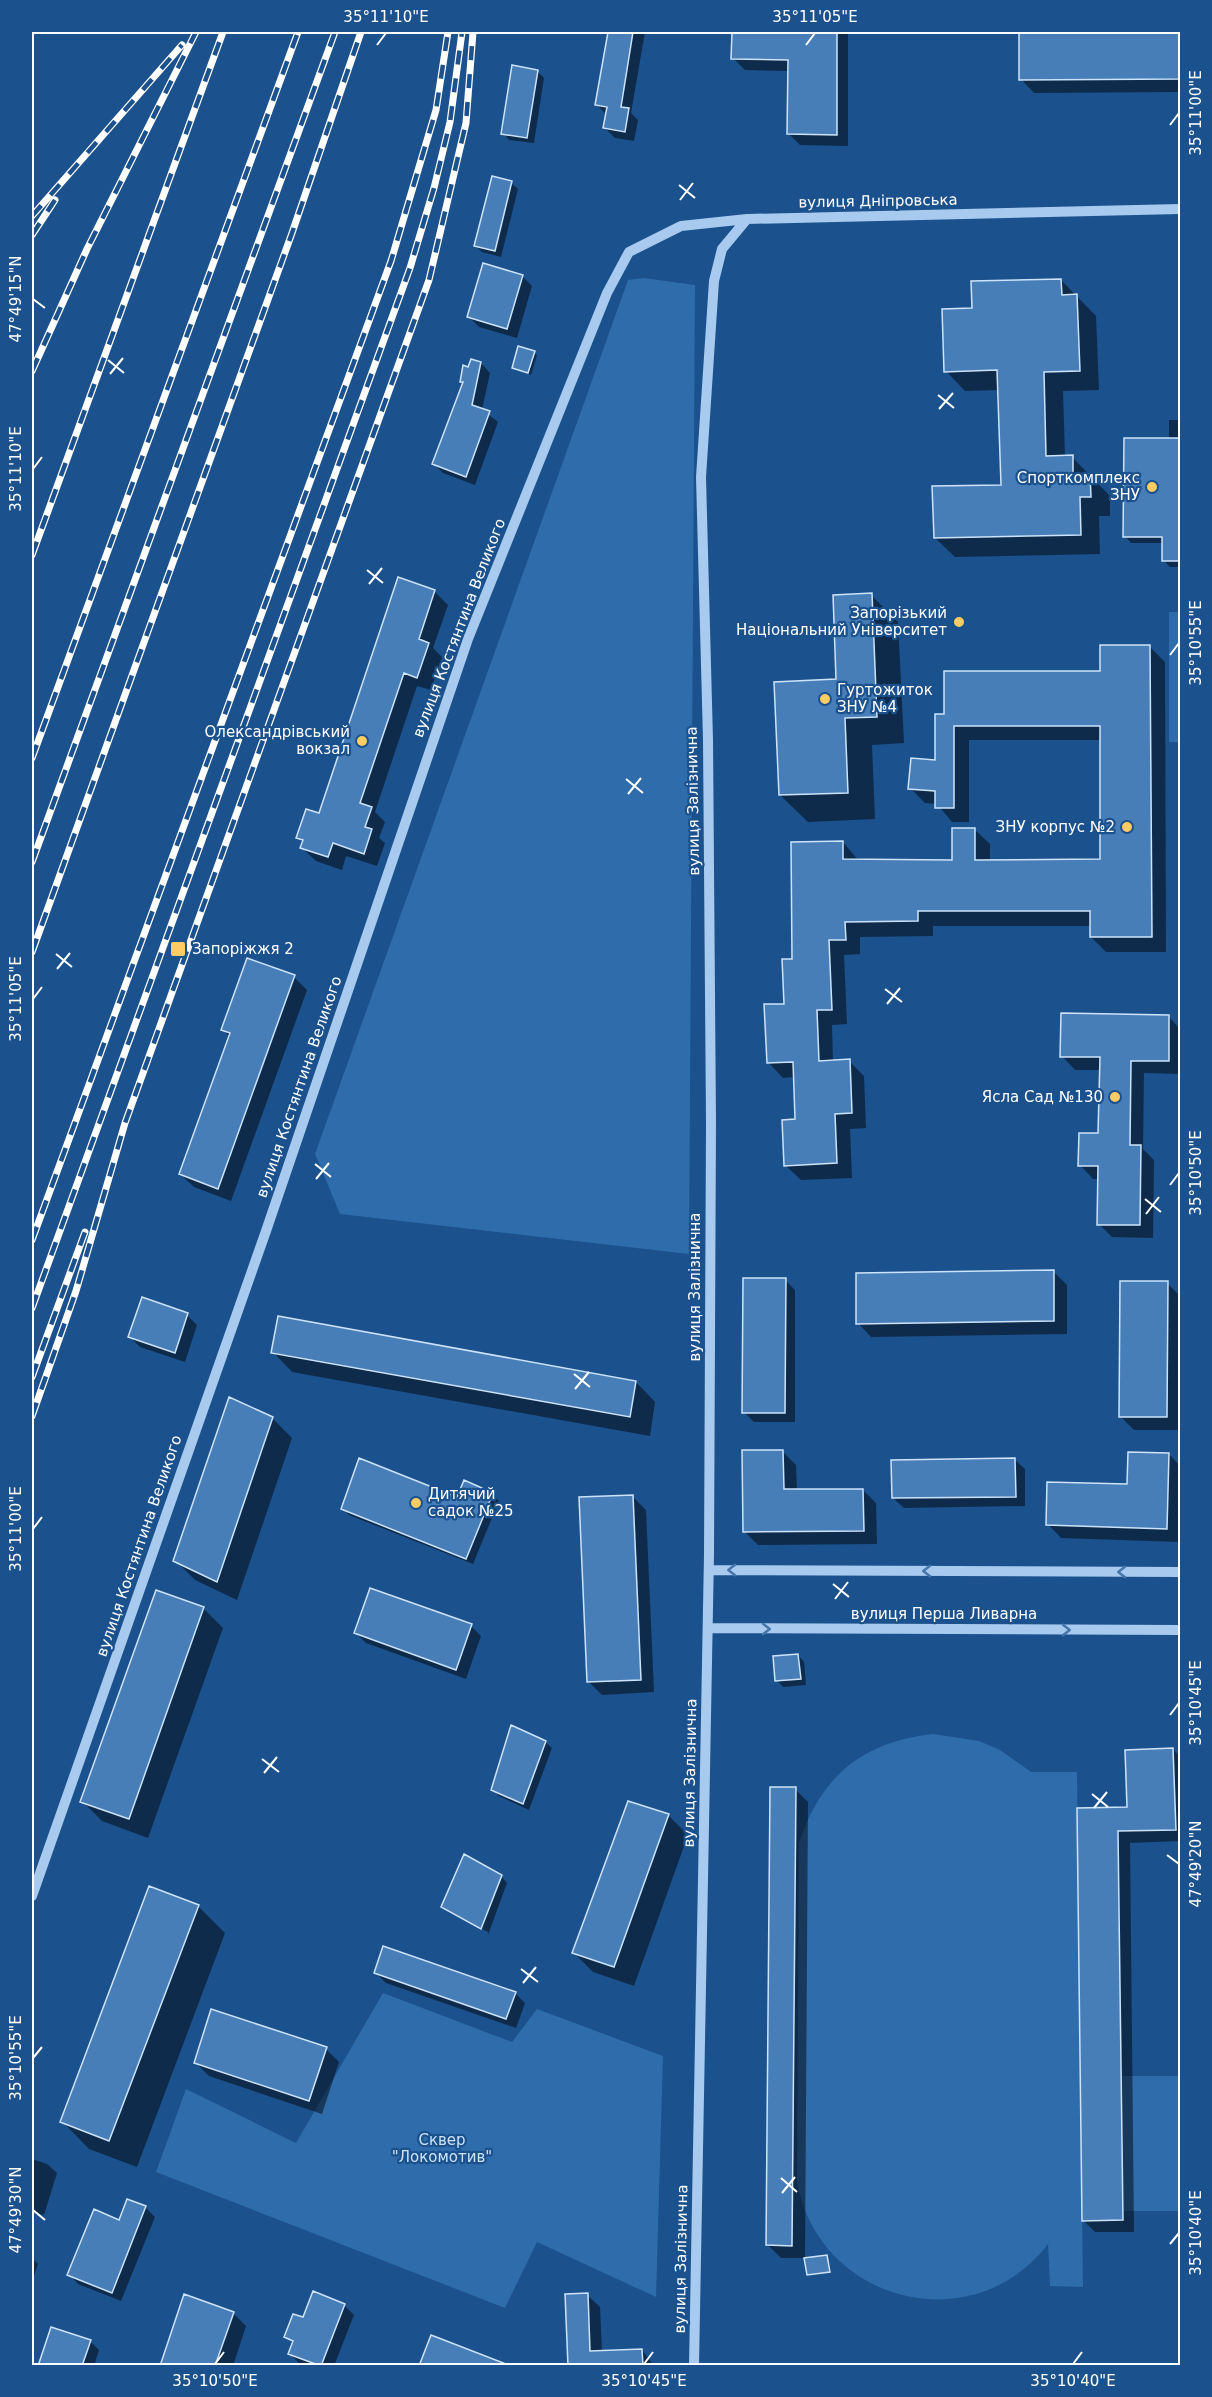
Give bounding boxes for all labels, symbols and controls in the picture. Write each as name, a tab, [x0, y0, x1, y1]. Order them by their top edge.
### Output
text: 35°11'10"E	[343, 8, 429, 26]
text: 35°11'05"E	[772, 8, 858, 26]
text: 35°11'00"E	[1187, 70, 1205, 156]
street label: вулиця Дніпровська	[798, 191, 958, 211]
text: 47°49'15"N	[7, 255, 25, 343]
text: 35°11'10"E	[7, 426, 25, 512]
place label: Спорткомплекс ЗНУ	[1017, 469, 1140, 504]
marker: Спорткомплекс ЗНУ	[1145, 480, 1159, 494]
street label: вулиця Костянтина Великого	[409, 516, 509, 740]
text: 35°10'55"E	[1187, 600, 1205, 686]
place label: Запорізький Національний Університет	[736, 604, 947, 639]
marker: Запорізький Національний Університет	[952, 615, 966, 629]
place label: Гуртожиток ЗНУ №4	[837, 681, 933, 716]
marker: Гуртожиток ЗНУ №4	[818, 692, 832, 706]
place label: Олександрівський вокзал	[205, 723, 350, 758]
street label: вулиця Залізнична	[683, 726, 703, 876]
marker: Олександрівський вокзал	[355, 734, 369, 748]
place label: ЗНУ корпус №2	[996, 818, 1115, 836]
marker: ЗНУ корпус №2	[1120, 820, 1134, 834]
marker: Запоріжжя 2	[169, 940, 187, 958]
place label: Запоріжжя 2	[192, 940, 294, 958]
text: 35°11'05"E	[7, 956, 25, 1042]
street label: вулиця Костянтина Великого	[253, 974, 345, 1200]
place label: Ясла Сад №130	[982, 1088, 1103, 1106]
marker: Ясла Сад №130	[1108, 1090, 1122, 1104]
text: 35°10'50"E	[1187, 1130, 1205, 1216]
street label: вулиця Залізнична	[686, 1212, 704, 1362]
street label: вулиця Костянтина Великого	[93, 1433, 185, 1659]
place label: Дитячий садок №25	[428, 1485, 514, 1520]
text: 35°11'00"E	[7, 1486, 25, 1572]
marker: Дитячий садок №25	[409, 1496, 423, 1510]
one-way arrow	[728, 1564, 737, 1576]
one-way arrow	[923, 1565, 932, 1577]
one-way arrow	[1118, 1566, 1127, 1578]
street label: вулиця Перша Ливарна	[851, 1605, 1037, 1623]
one-way arrow	[762, 1623, 771, 1635]
one-way arrow	[1062, 1624, 1071, 1636]
text: 35°10'45"E	[1187, 1660, 1205, 1746]
street label: вулиця Залізнична	[680, 1698, 700, 1848]
text: 47°49'20"N	[1187, 1820, 1205, 1908]
text: 35°10'55"E	[7, 2015, 25, 2101]
park label: Сквер "Локомотив"	[392, 2131, 492, 2166]
text: 47°49'30"N	[7, 2166, 25, 2254]
street label: вулиця Залізнична	[671, 2184, 691, 2334]
text: 35°10'40"E	[1187, 2190, 1205, 2276]
text: 35°10'50"E	[172, 2372, 258, 2390]
text: 35°10'45"E	[601, 2372, 687, 2390]
text: 35°10'40"E	[1030, 2372, 1116, 2390]

